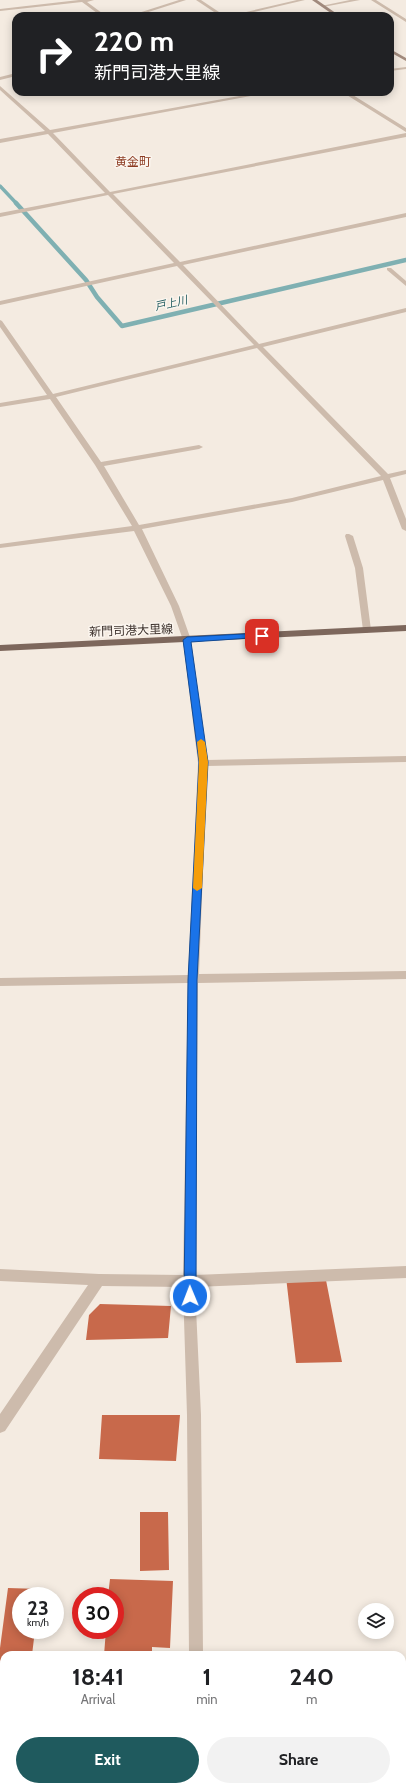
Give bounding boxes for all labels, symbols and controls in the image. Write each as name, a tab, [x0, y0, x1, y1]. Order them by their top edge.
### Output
text: 220 m	[94, 24, 174, 58]
icon: right	[28, 28, 80, 80]
text: 新門司港大里線	[94, 62, 220, 84]
district label: 黄金町	[115, 154, 151, 169]
water label: 戸上川	[153, 292, 190, 314]
pin	[245, 619, 279, 653]
street label: 新門司港大里線	[89, 621, 173, 639]
icon: arrive	[251, 625, 273, 647]
position arrow	[169, 1275, 211, 1317]
speed limit sign: 30	[72, 1587, 124, 1639]
text: 23	[27, 1596, 49, 1620]
map controls	[358, 1603, 394, 1639]
button: layers	[358, 1603, 394, 1639]
text: km/h	[27, 1616, 49, 1629]
text: 18:41	[72, 1662, 124, 1691]
text: 1	[202, 1662, 211, 1691]
text: 240	[290, 1662, 334, 1691]
text: Arrival	[81, 1691, 115, 1707]
text: min	[196, 1691, 218, 1707]
text: m	[306, 1691, 317, 1707]
button: Exit	[16, 1737, 199, 1783]
button: Share	[207, 1737, 390, 1783]

